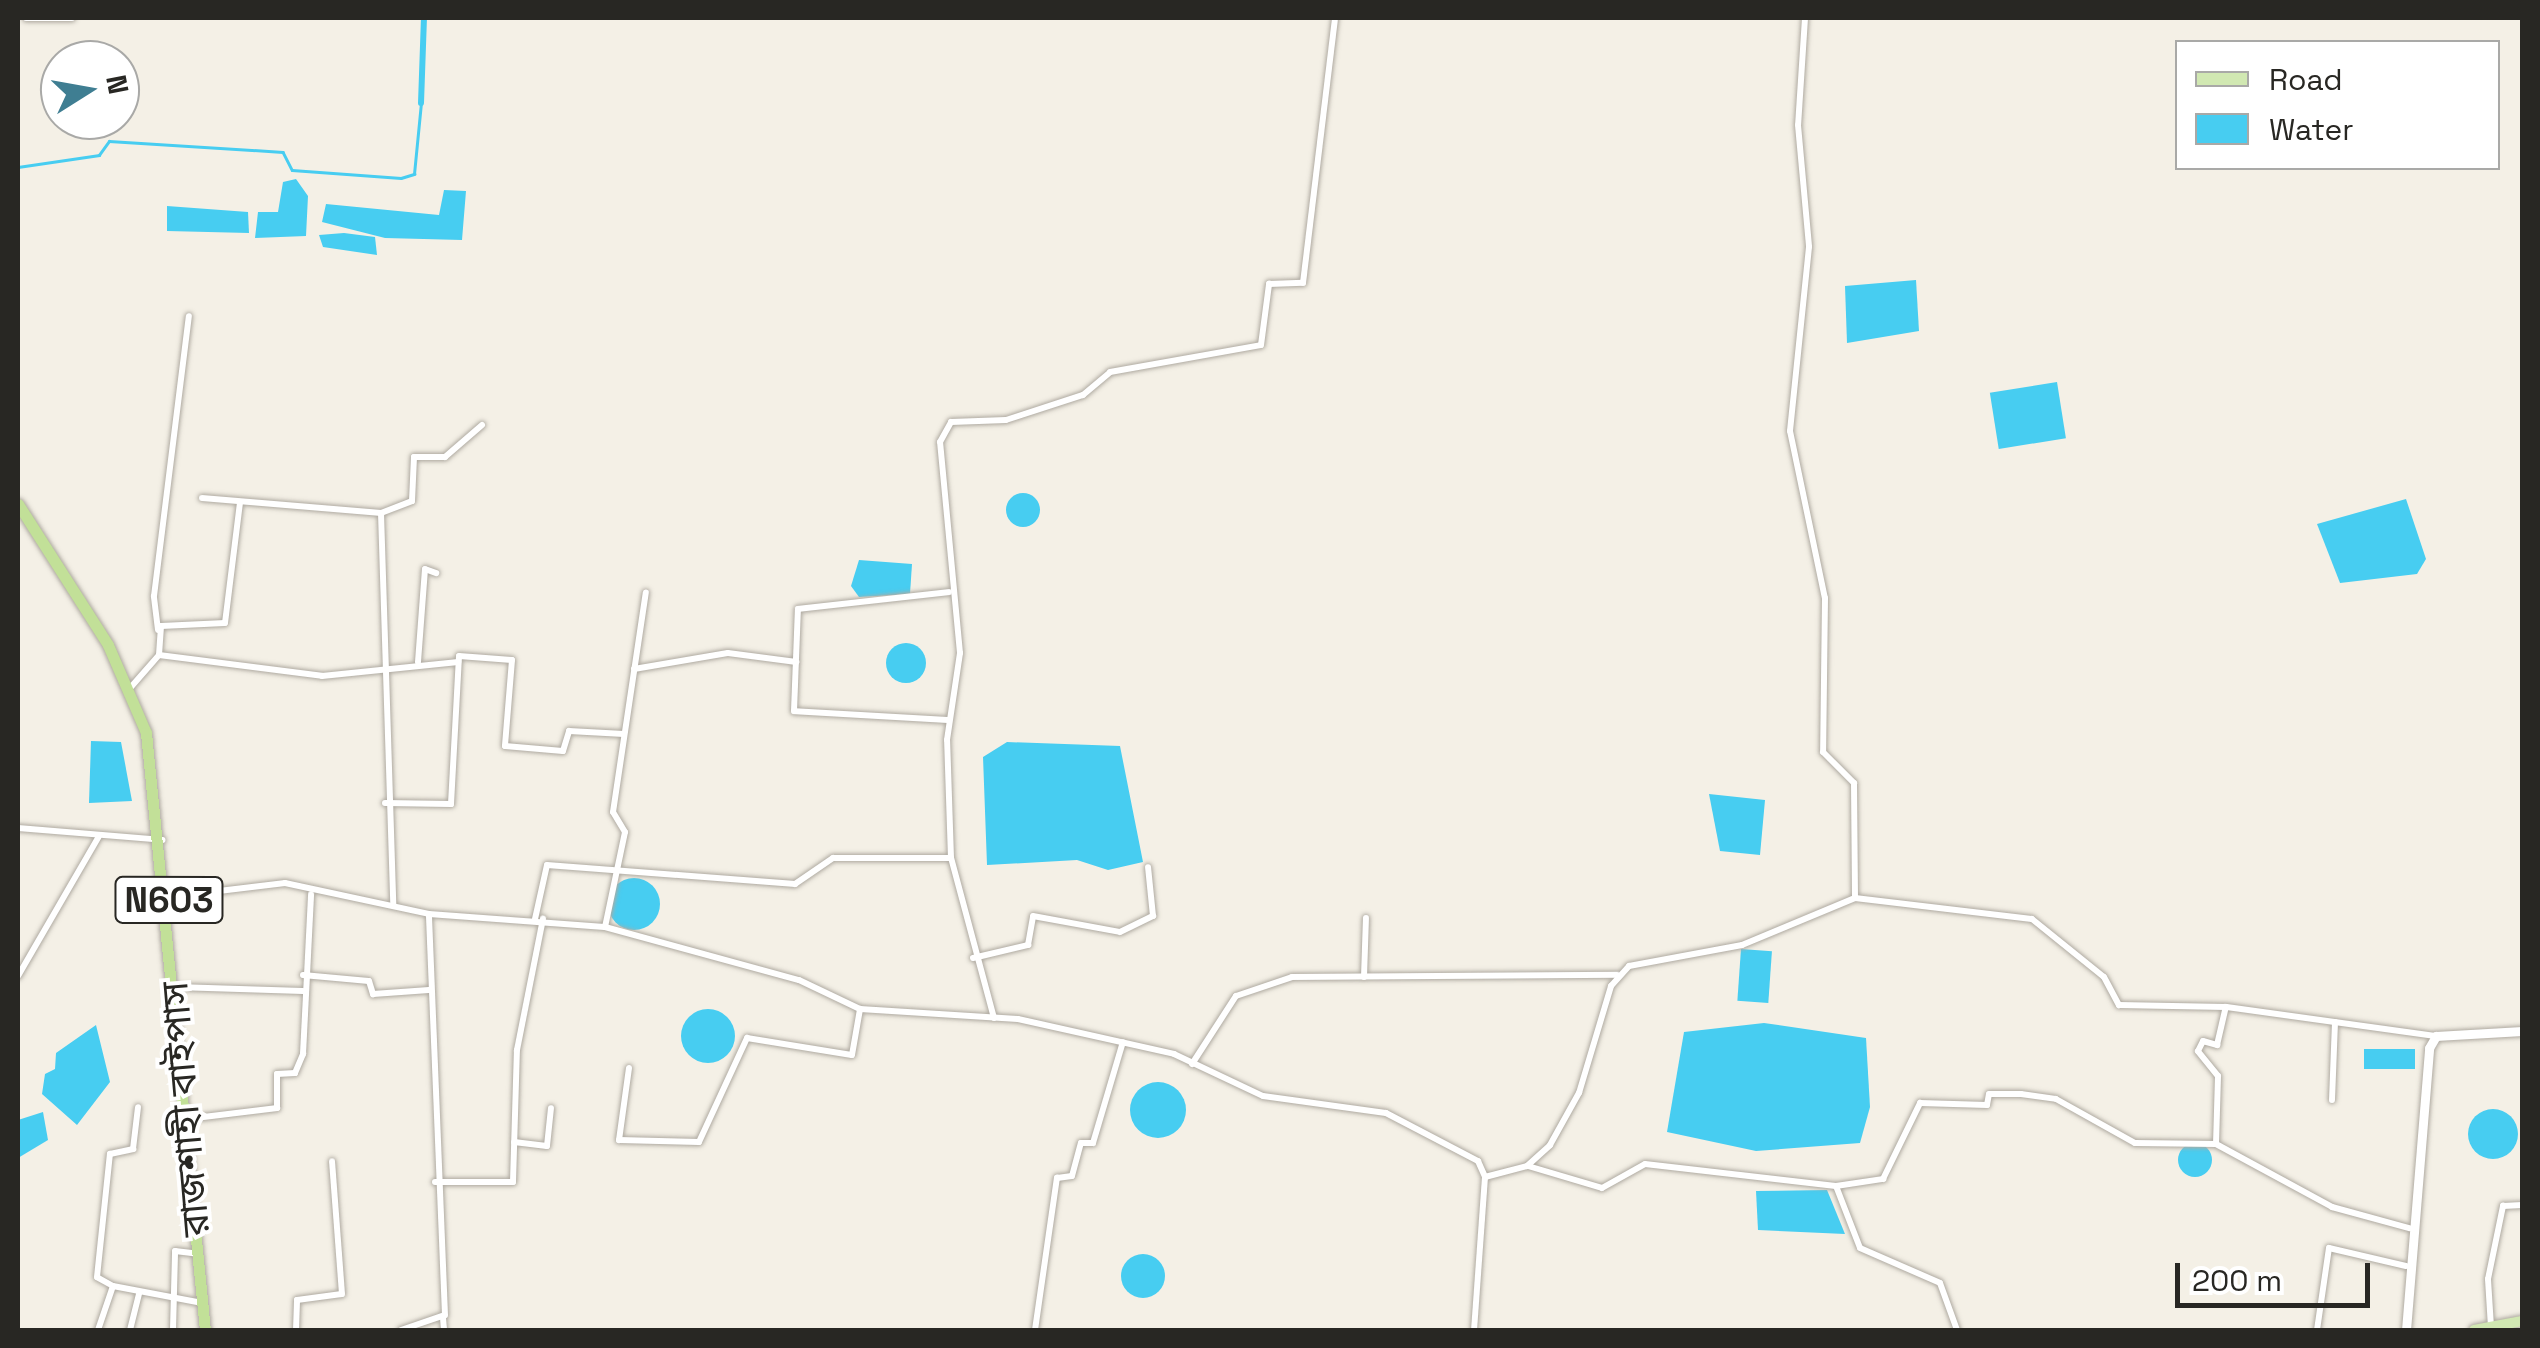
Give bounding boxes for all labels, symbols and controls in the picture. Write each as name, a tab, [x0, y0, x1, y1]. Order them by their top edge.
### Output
north arrow	[40, 40, 140, 140]
legend	[2175, 40, 2500, 170]
text: Road	[2269, 60, 2343, 99]
text: N	[98, 72, 137, 97]
text: Water	[2269, 110, 2354, 149]
road number: N603	[114, 870, 224, 930]
street label: রাজশাহী বাইপাস	[152, 980, 220, 1238]
scale bar	[2180, 1243, 2375, 1305]
text: 200 m	[2192, 1261, 2282, 1300]

